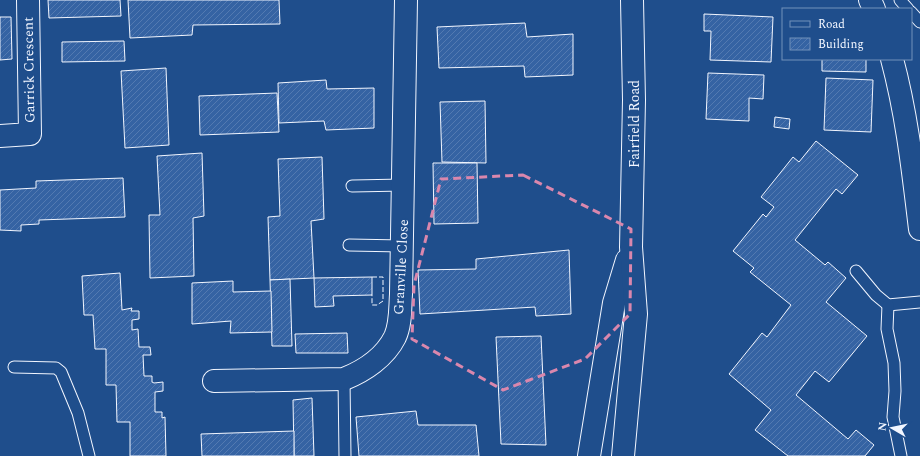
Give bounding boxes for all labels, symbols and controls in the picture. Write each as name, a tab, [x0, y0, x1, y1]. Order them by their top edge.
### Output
legend	[782, 8, 912, 60]
text: Road	[818, 15, 845, 34]
street label: Garrick Crescent	[18, 17, 40, 123]
text: Building	[818, 35, 864, 54]
street label: Fairfield Road	[624, 80, 645, 168]
street label: Granville Close	[388, 219, 414, 315]
north arrow	[872, 408, 912, 448]
text: N	[874, 421, 892, 432]

